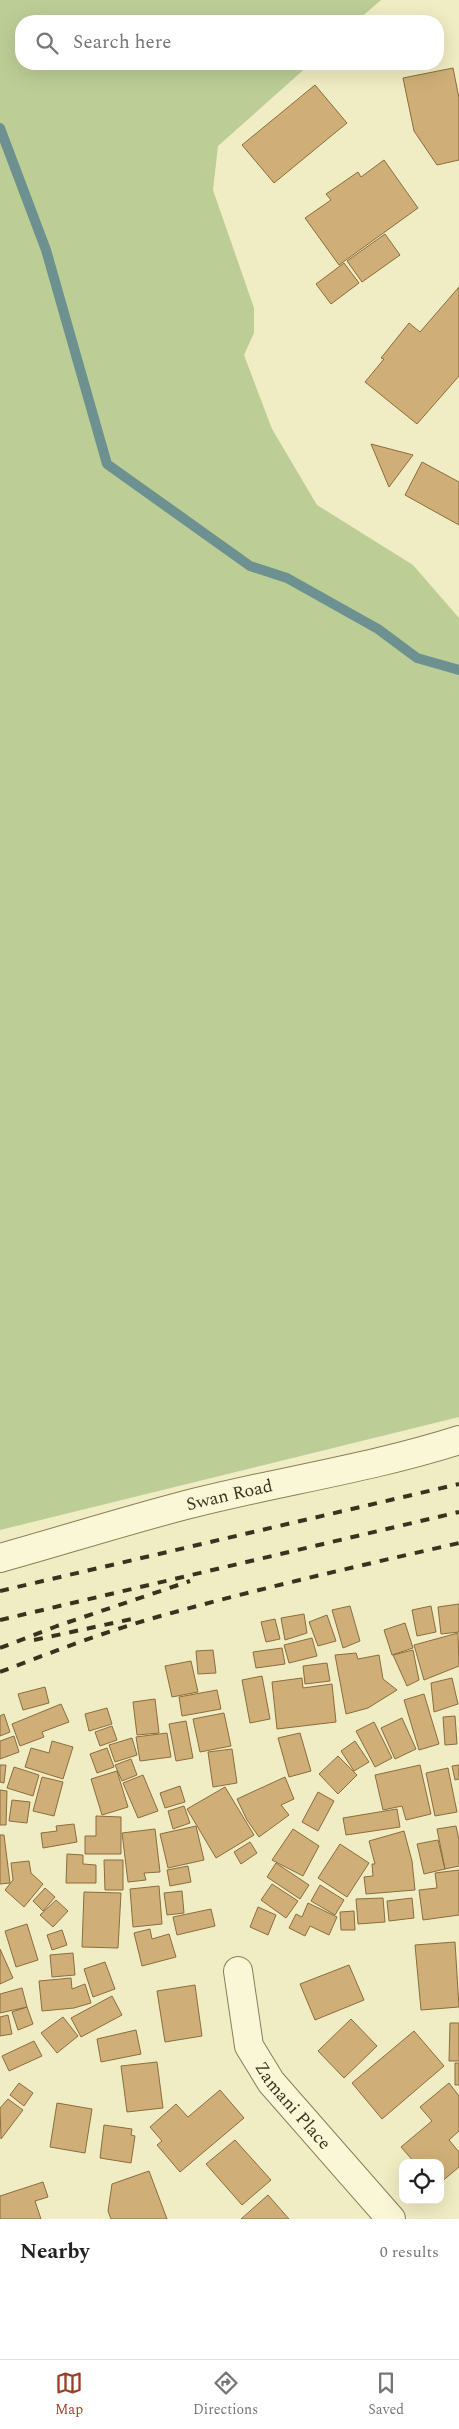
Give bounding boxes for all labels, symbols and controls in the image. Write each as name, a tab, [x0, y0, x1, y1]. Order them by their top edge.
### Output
search box	[15, 15, 444, 70]
text: Search here	[73, 28, 172, 57]
icon: search	[33, 29, 61, 57]
street label: Swan Road	[183, 1472, 275, 1518]
street label: Zamani Place	[248, 2056, 338, 2156]
map controls	[399, 2159, 444, 2204]
button: locate	[399, 2159, 444, 2204]
text: Nearby	[20, 2236, 90, 2268]
text: 0 results	[380, 2240, 439, 2264]
tab: Map	[55, 2369, 83, 2420]
tab: Directions	[193, 2369, 258, 2420]
tab: Saved	[368, 2369, 404, 2420]

